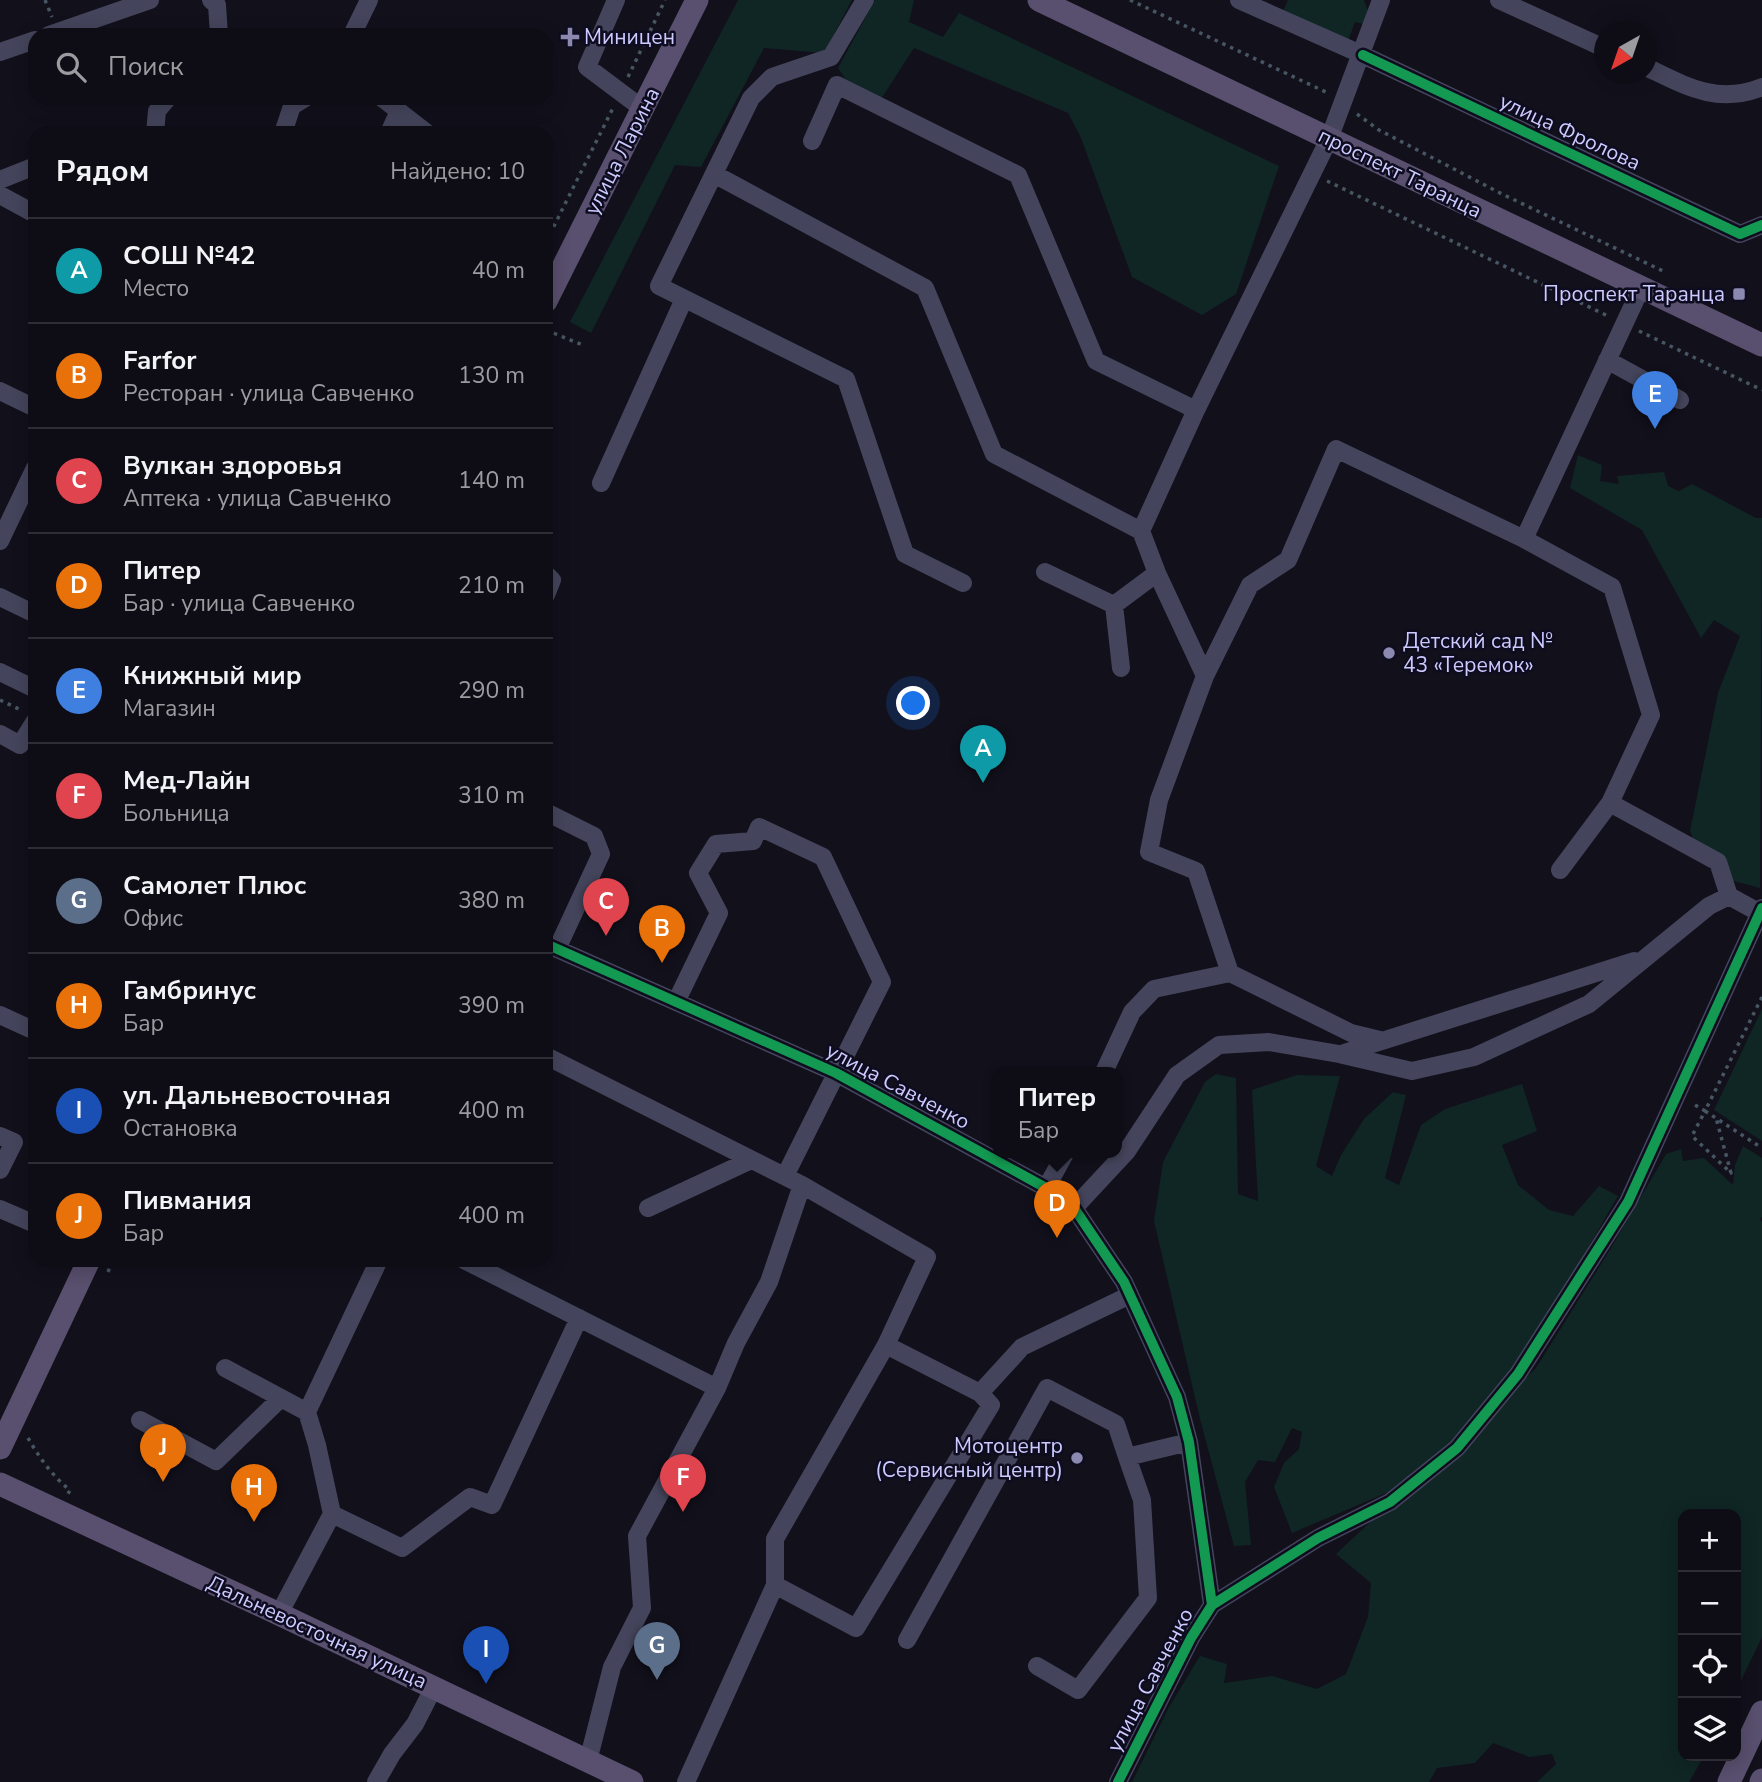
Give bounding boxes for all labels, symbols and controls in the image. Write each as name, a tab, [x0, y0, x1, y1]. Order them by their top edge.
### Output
north arrow	[1594, 21, 1657, 84]
place label: Миницен	[584, 23, 675, 51]
search box	[28, 28, 553, 105]
marker: Миницен	[562, 29, 578, 45]
icon: search	[52, 48, 90, 86]
text: Поиск	[108, 49, 184, 84]
street label: улица Ларина	[578, 83, 666, 219]
street label: улица Фролова	[1495, 87, 1645, 177]
street label: проспект Таранца	[1314, 121, 1486, 225]
text: Рядом	[56, 151, 149, 192]
text: Найдено: 10	[390, 156, 525, 187]
text: СОШ №42	[123, 238, 255, 273]
text: A	[70, 255, 88, 286]
text: 40 m	[472, 255, 525, 286]
text: Место	[123, 273, 189, 304]
place label: Проспект Таранца	[1543, 280, 1725, 308]
marker: Проспект Таранца	[1731, 286, 1747, 302]
text: Farfor	[123, 343, 197, 378]
text: B	[71, 360, 87, 391]
text: 130 m	[458, 360, 525, 391]
pin: E	[1632, 371, 1678, 429]
text: Ресторан · улица Савченко	[123, 378, 414, 409]
text: Вулкан здоровья	[123, 448, 342, 483]
text: C	[71, 465, 87, 496]
text: 140 m	[458, 465, 525, 496]
text: Аптека · улица Савченко	[123, 483, 392, 514]
text: Питер	[123, 553, 201, 588]
text: D	[70, 570, 88, 601]
text: 210 m	[458, 570, 525, 601]
text: Бар · улица Савченко	[123, 588, 355, 619]
place label: Детский сад № 43 «Теремок»	[1403, 627, 1553, 679]
marker: Детский сад № 43 «Теремок»	[1381, 645, 1397, 661]
text: Книжный мир	[123, 658, 302, 693]
text: E	[72, 675, 86, 706]
text: 290 m	[458, 675, 525, 706]
your location	[896, 686, 930, 720]
text: Магазин	[123, 693, 216, 724]
pin: A	[960, 725, 1006, 783]
text: Мед-Лайн	[123, 763, 251, 798]
text: F	[73, 780, 85, 811]
text: 310 m	[458, 780, 525, 811]
text: Больница	[123, 798, 230, 829]
text: Самолет Плюс	[123, 868, 306, 903]
pin: C	[583, 878, 629, 936]
text: G	[71, 885, 87, 916]
text: 380 m	[458, 885, 525, 916]
text: Офис	[123, 903, 183, 934]
pin: B	[639, 905, 685, 963]
text: Гамбринус	[123, 973, 256, 1008]
text: H	[70, 990, 88, 1021]
text: 390 m	[458, 990, 525, 1021]
text: Бар	[123, 1008, 164, 1039]
street label: улица Савченко	[821, 1036, 975, 1136]
popup	[992, 1067, 1122, 1158]
text: ул. Дальневосточная	[123, 1078, 391, 1113]
text: Питер	[1018, 1080, 1096, 1115]
text: I	[76, 1095, 82, 1126]
text: 400 m	[458, 1095, 525, 1126]
text: Остановка	[123, 1113, 238, 1144]
text: Бар	[1018, 1115, 1059, 1146]
pin: D	[1034, 1180, 1080, 1238]
text: Пивмания	[123, 1183, 252, 1218]
text: J	[75, 1200, 83, 1231]
text: 400 m	[458, 1200, 525, 1231]
text: Бар	[123, 1218, 164, 1249]
pin: J	[140, 1424, 186, 1482]
place label: Мотоцентр (Сервисный центр)	[875, 1432, 1063, 1484]
marker: Мотоцентр (Сервисный центр)	[1069, 1450, 1085, 1466]
pin: F	[660, 1454, 706, 1512]
pin: H	[231, 1464, 277, 1522]
map controls	[1678, 1509, 1741, 1761]
button: +	[1678, 1509, 1741, 1572]
street label: Дальневосточная улица	[202, 1569, 432, 1695]
button: −	[1678, 1572, 1741, 1635]
street label: улица Савченко	[1100, 1603, 1200, 1757]
pin: G	[634, 1622, 680, 1680]
pin: I	[463, 1626, 509, 1684]
button: locate	[1678, 1635, 1741, 1698]
button: layers	[1678, 1698, 1741, 1761]

